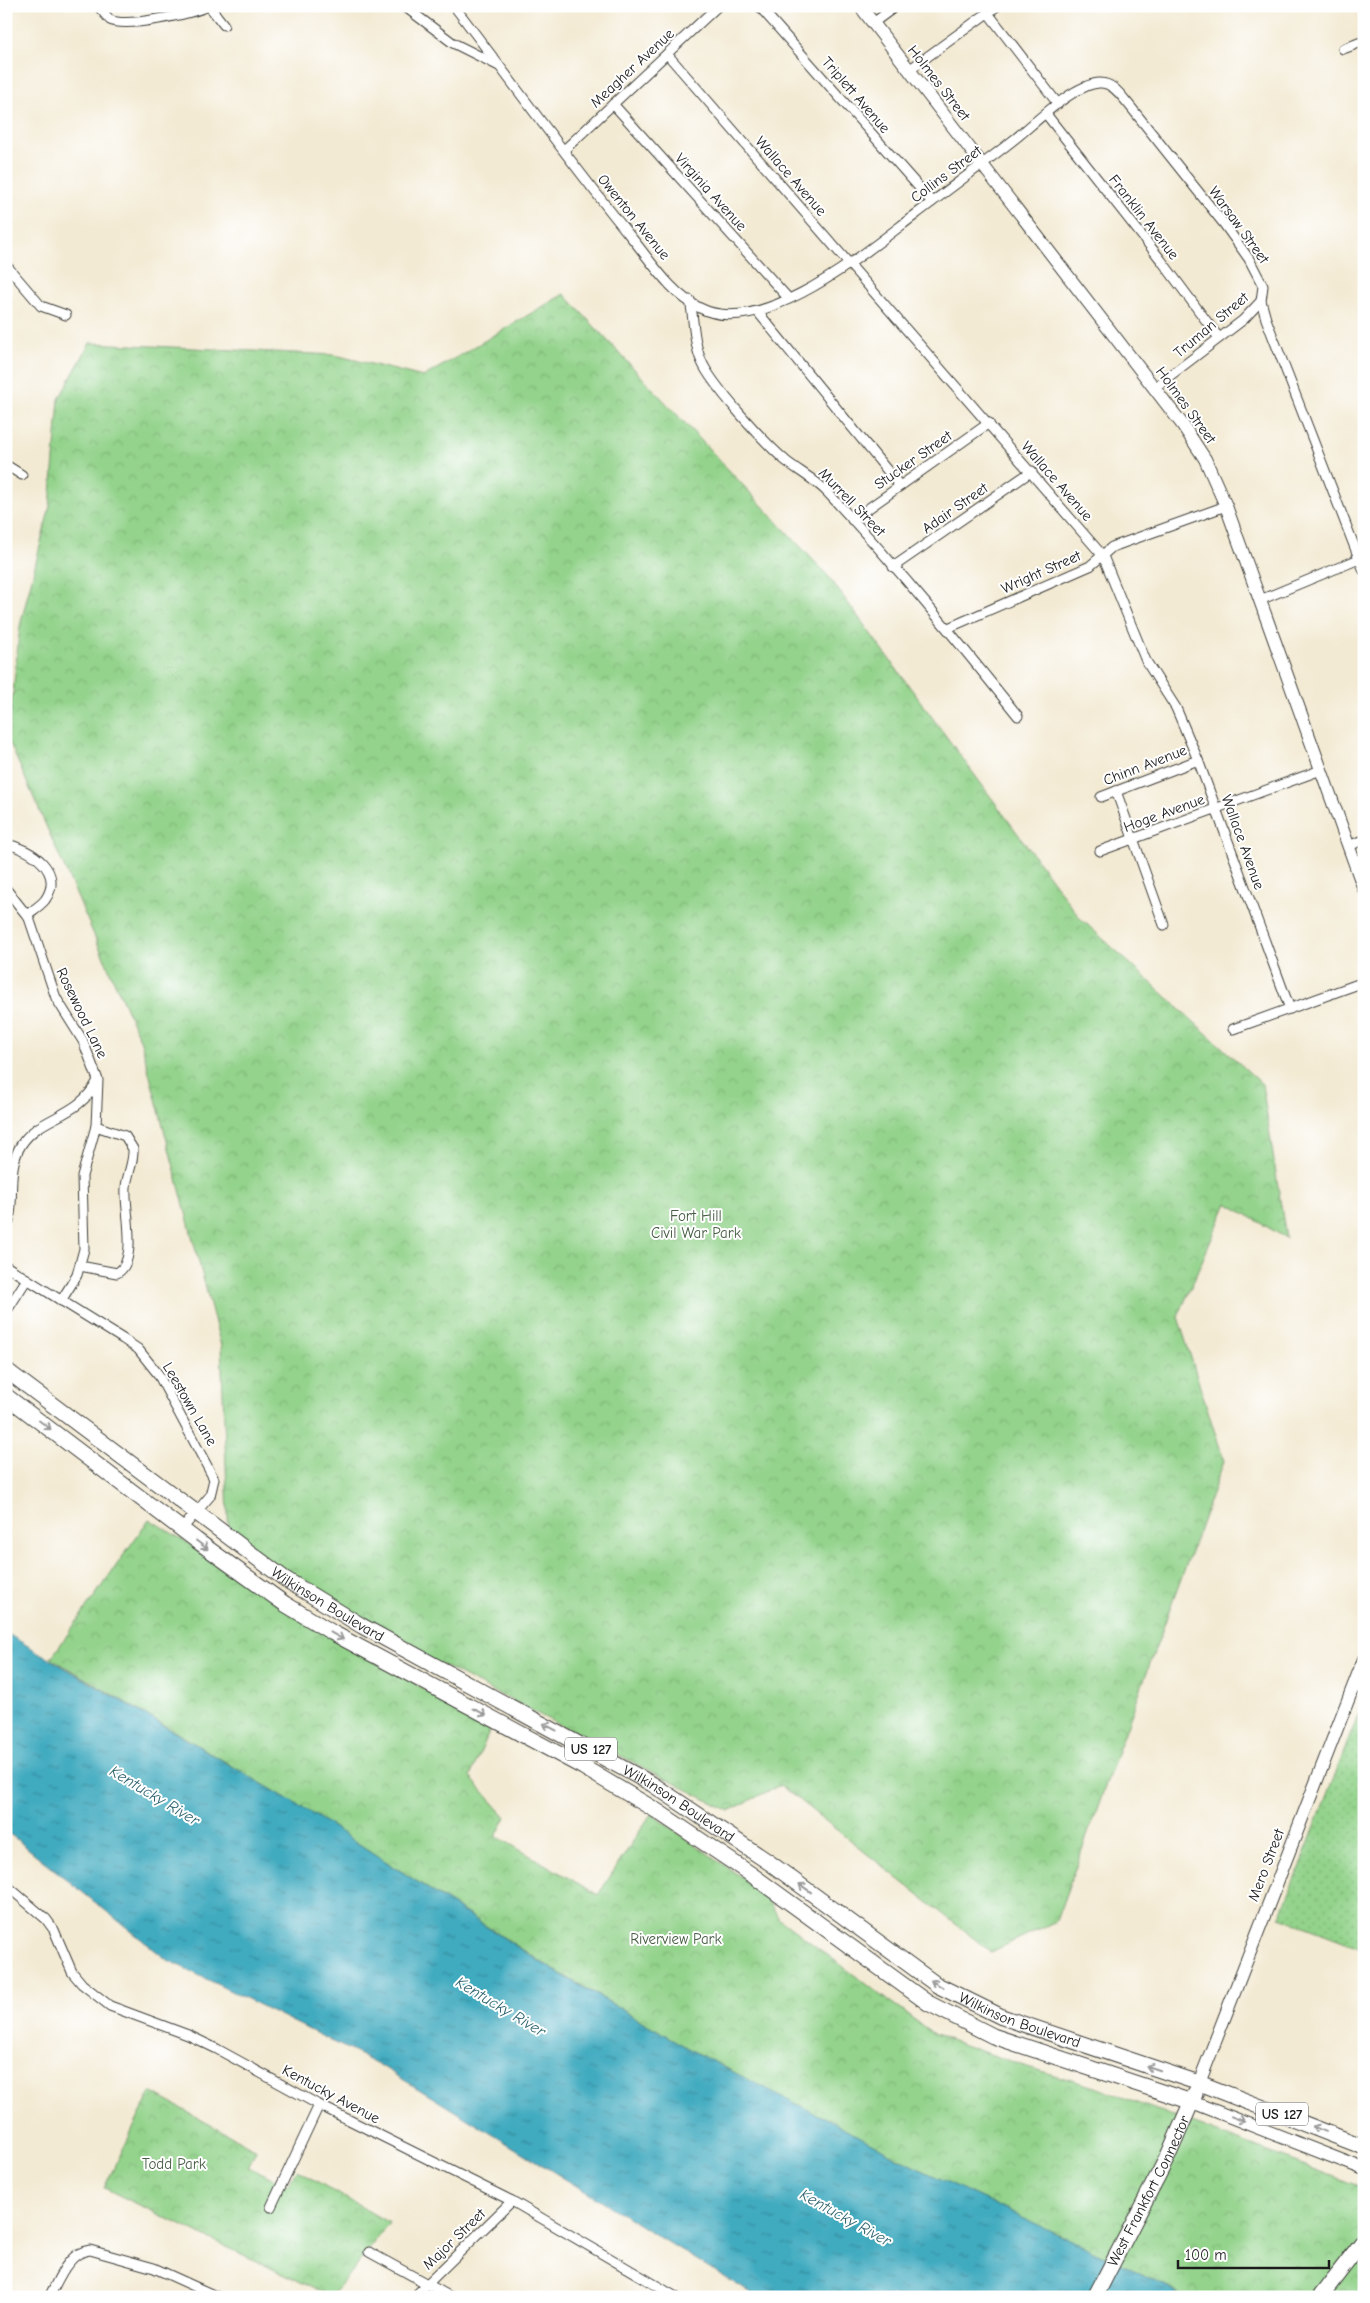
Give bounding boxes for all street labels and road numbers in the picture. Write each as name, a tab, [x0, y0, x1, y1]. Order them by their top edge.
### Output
street label: Meagher Avenue	[586, 24, 678, 111]
street label: Holmes Street	[904, 42, 974, 125]
street label: Triplett Avenue	[818, 53, 894, 137]
street label: Wallace Avenue	[752, 133, 831, 220]
street label: Collins Street	[907, 141, 986, 207]
street label: Virginia Avenue	[671, 149, 751, 235]
street label: Owenton Avenue	[594, 171, 674, 264]
street label: Franklin Avenue	[1105, 171, 1183, 264]
street label: Warsaw Street	[1205, 183, 1273, 268]
street label: Truman Street	[1170, 288, 1253, 362]
street label: Holmes Street	[1152, 363, 1220, 448]
street label: Stucker Street	[871, 426, 956, 493]
street label: Wallace Avenue	[1018, 438, 1097, 525]
street label: Murrell Street	[815, 464, 890, 541]
street label: Adair Street	[919, 478, 992, 537]
street label: Wright Street	[998, 546, 1084, 598]
street label: Chinn Avenue	[1101, 741, 1190, 789]
street label: Hoge Avenue	[1121, 790, 1207, 836]
street label: Wallace Avenue	[1218, 792, 1269, 892]
street label: Rosewood Lane	[52, 965, 112, 1062]
street label: Leestown Lane	[159, 1359, 221, 1449]
street label: Wilkinson Boulevard	[267, 1563, 387, 1645]
road number: US 127	[565, 1738, 617, 1760]
street label: Wilkinson Boulevard	[620, 1761, 738, 1846]
street label: Mero Street	[1244, 1826, 1288, 1904]
street label: Wilkinson Boulevard	[956, 1988, 1083, 2052]
street label: Kentucky Avenue	[279, 2061, 383, 2128]
road number: US 127	[1256, 2102, 1308, 2126]
street label: West Frankfort Connector	[1104, 2113, 1194, 2269]
street label: Major Street	[419, 2204, 490, 2273]

